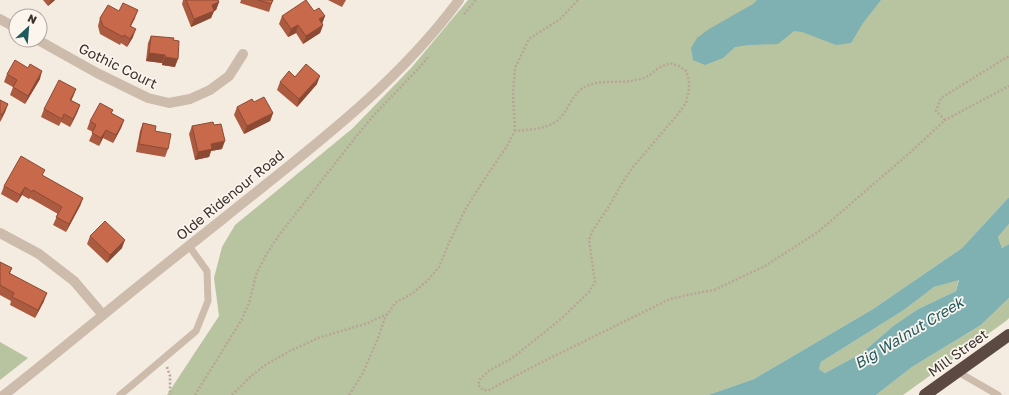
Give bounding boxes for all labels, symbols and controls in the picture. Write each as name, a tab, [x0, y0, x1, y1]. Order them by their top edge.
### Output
north arrow	[8, 8, 48, 48]
text: N	[26, 11, 39, 26]
street label: Gothic Court	[76, 39, 160, 92]
street label: Olde Ridenour Road	[172, 146, 287, 243]
water label: Big Walnut Creek	[851, 292, 968, 373]
street label: Mill Street	[925, 325, 991, 380]

